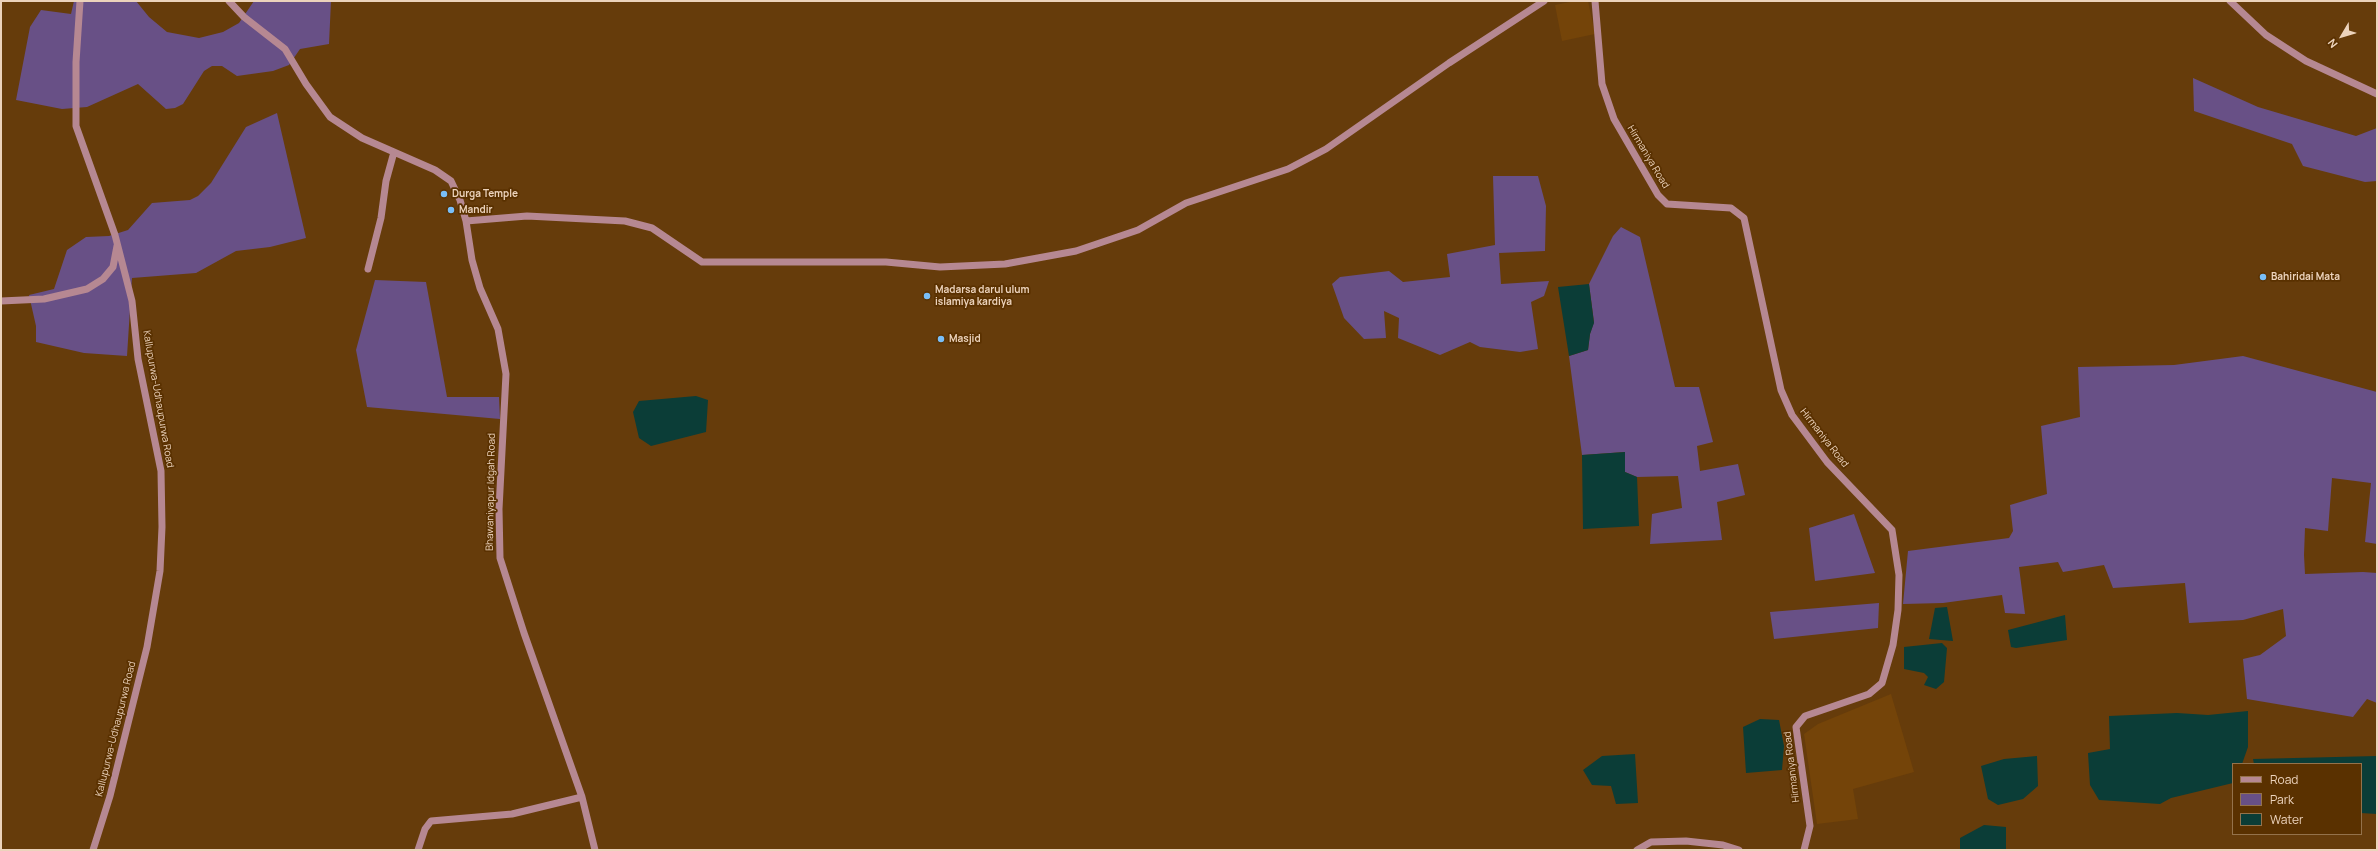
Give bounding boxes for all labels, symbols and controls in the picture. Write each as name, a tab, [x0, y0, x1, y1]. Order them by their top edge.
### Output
north arrow	[2322, 16, 2362, 56]
text: N	[2324, 36, 2340, 51]
street label: Hirmaniya Road	[1624, 123, 1672, 191]
place label: Durga Temple	[452, 188, 518, 200]
marker: Durga Temple	[439, 189, 449, 199]
place label: Mandir	[459, 204, 492, 216]
marker: Mandir	[446, 205, 456, 215]
place label: Bahiridai Mata	[2271, 271, 2340, 283]
marker: Bahiridai Mata	[2258, 272, 2268, 282]
place label: Madarsa darul ulum islamiya kardiya	[935, 284, 1029, 308]
marker: Madarsa darul ulum islamiya kardiya	[922, 291, 932, 301]
street label: Kallupurwa-Udhaupurwa Road	[140, 329, 176, 469]
place label: Masjid	[949, 333, 981, 345]
marker: Masjid	[936, 334, 946, 344]
street label: Hirmaniya Road	[1797, 406, 1851, 470]
street label: Bhawaniyapur Idgah Road	[484, 433, 498, 551]
street label: Kallupurwa-Udhaupurwa Road	[93, 660, 139, 798]
street label: Hirmaniya Road	[1782, 731, 1802, 803]
legend	[2232, 763, 2362, 835]
text: Road	[2270, 771, 2298, 788]
text: Park	[2270, 791, 2294, 808]
text: Water	[2270, 811, 2303, 828]

